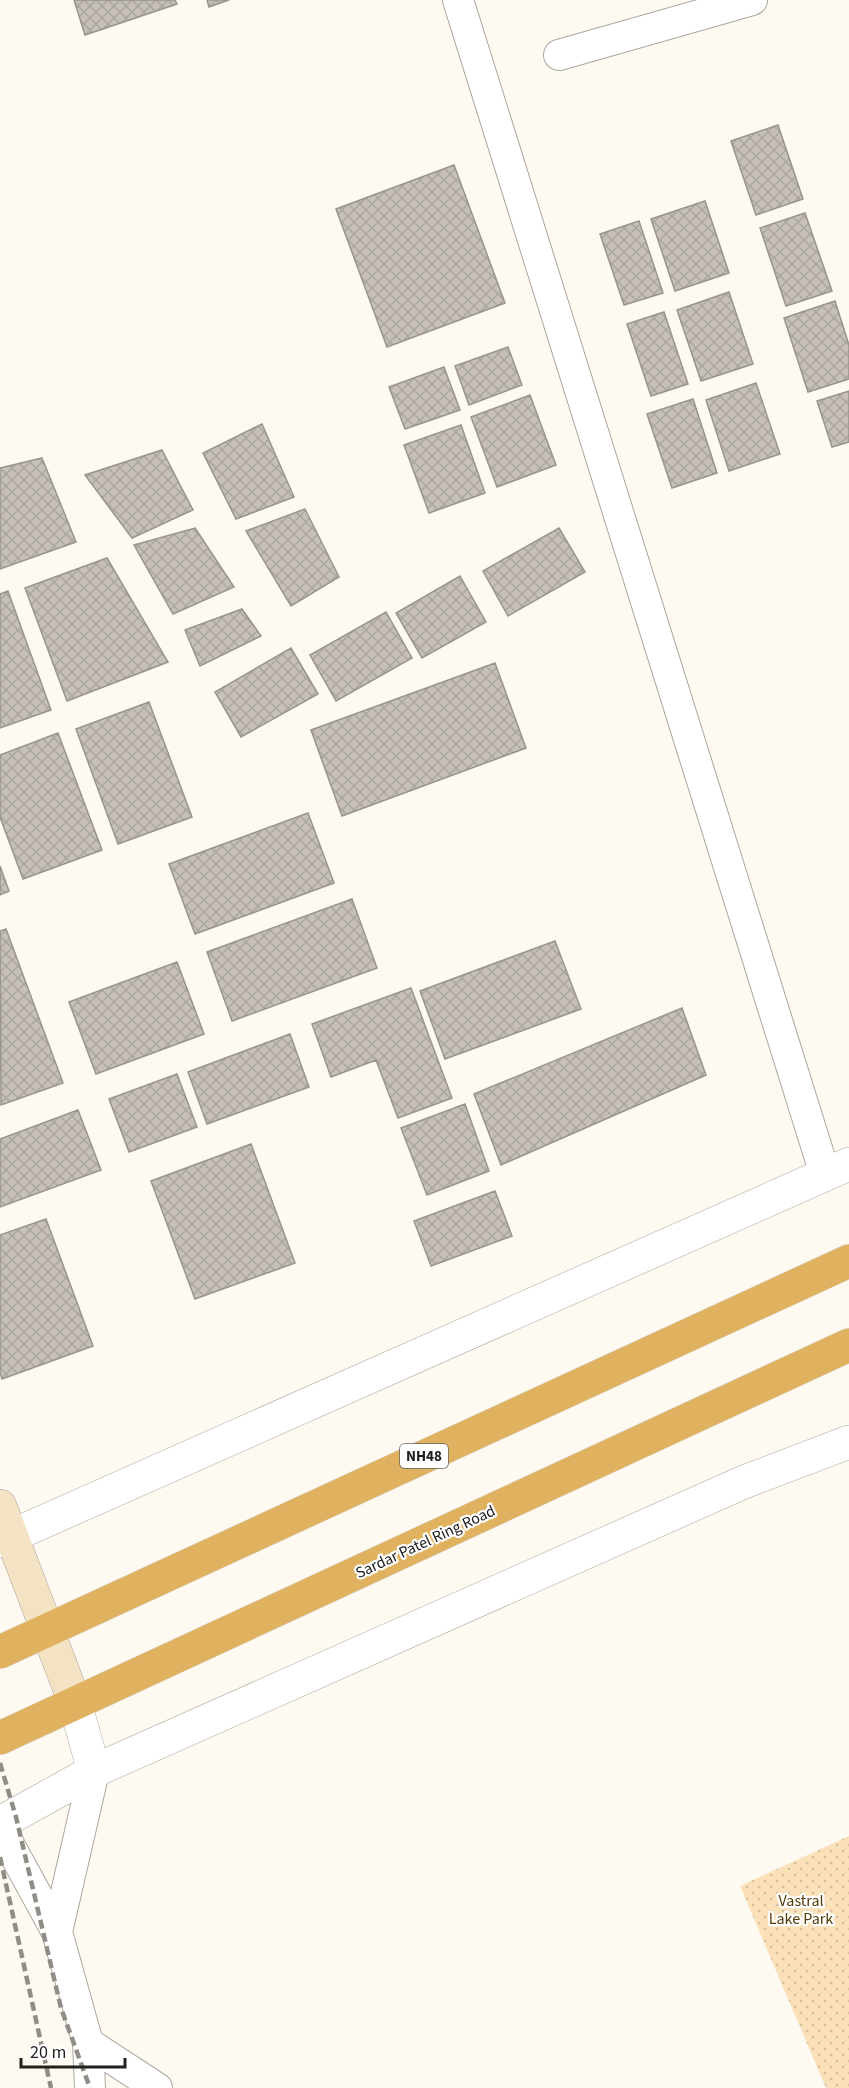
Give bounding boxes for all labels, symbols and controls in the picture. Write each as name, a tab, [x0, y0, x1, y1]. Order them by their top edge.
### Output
road number: NH48	[400, 1444, 448, 1468]
street label: Sardar Patel Ring Road	[352, 1500, 499, 1584]
park label: Vastral Lake Park	[769, 1890, 833, 1930]
scale bar	[21, 2031, 124, 2069]
text: 20 m	[30, 2040, 66, 2065]

